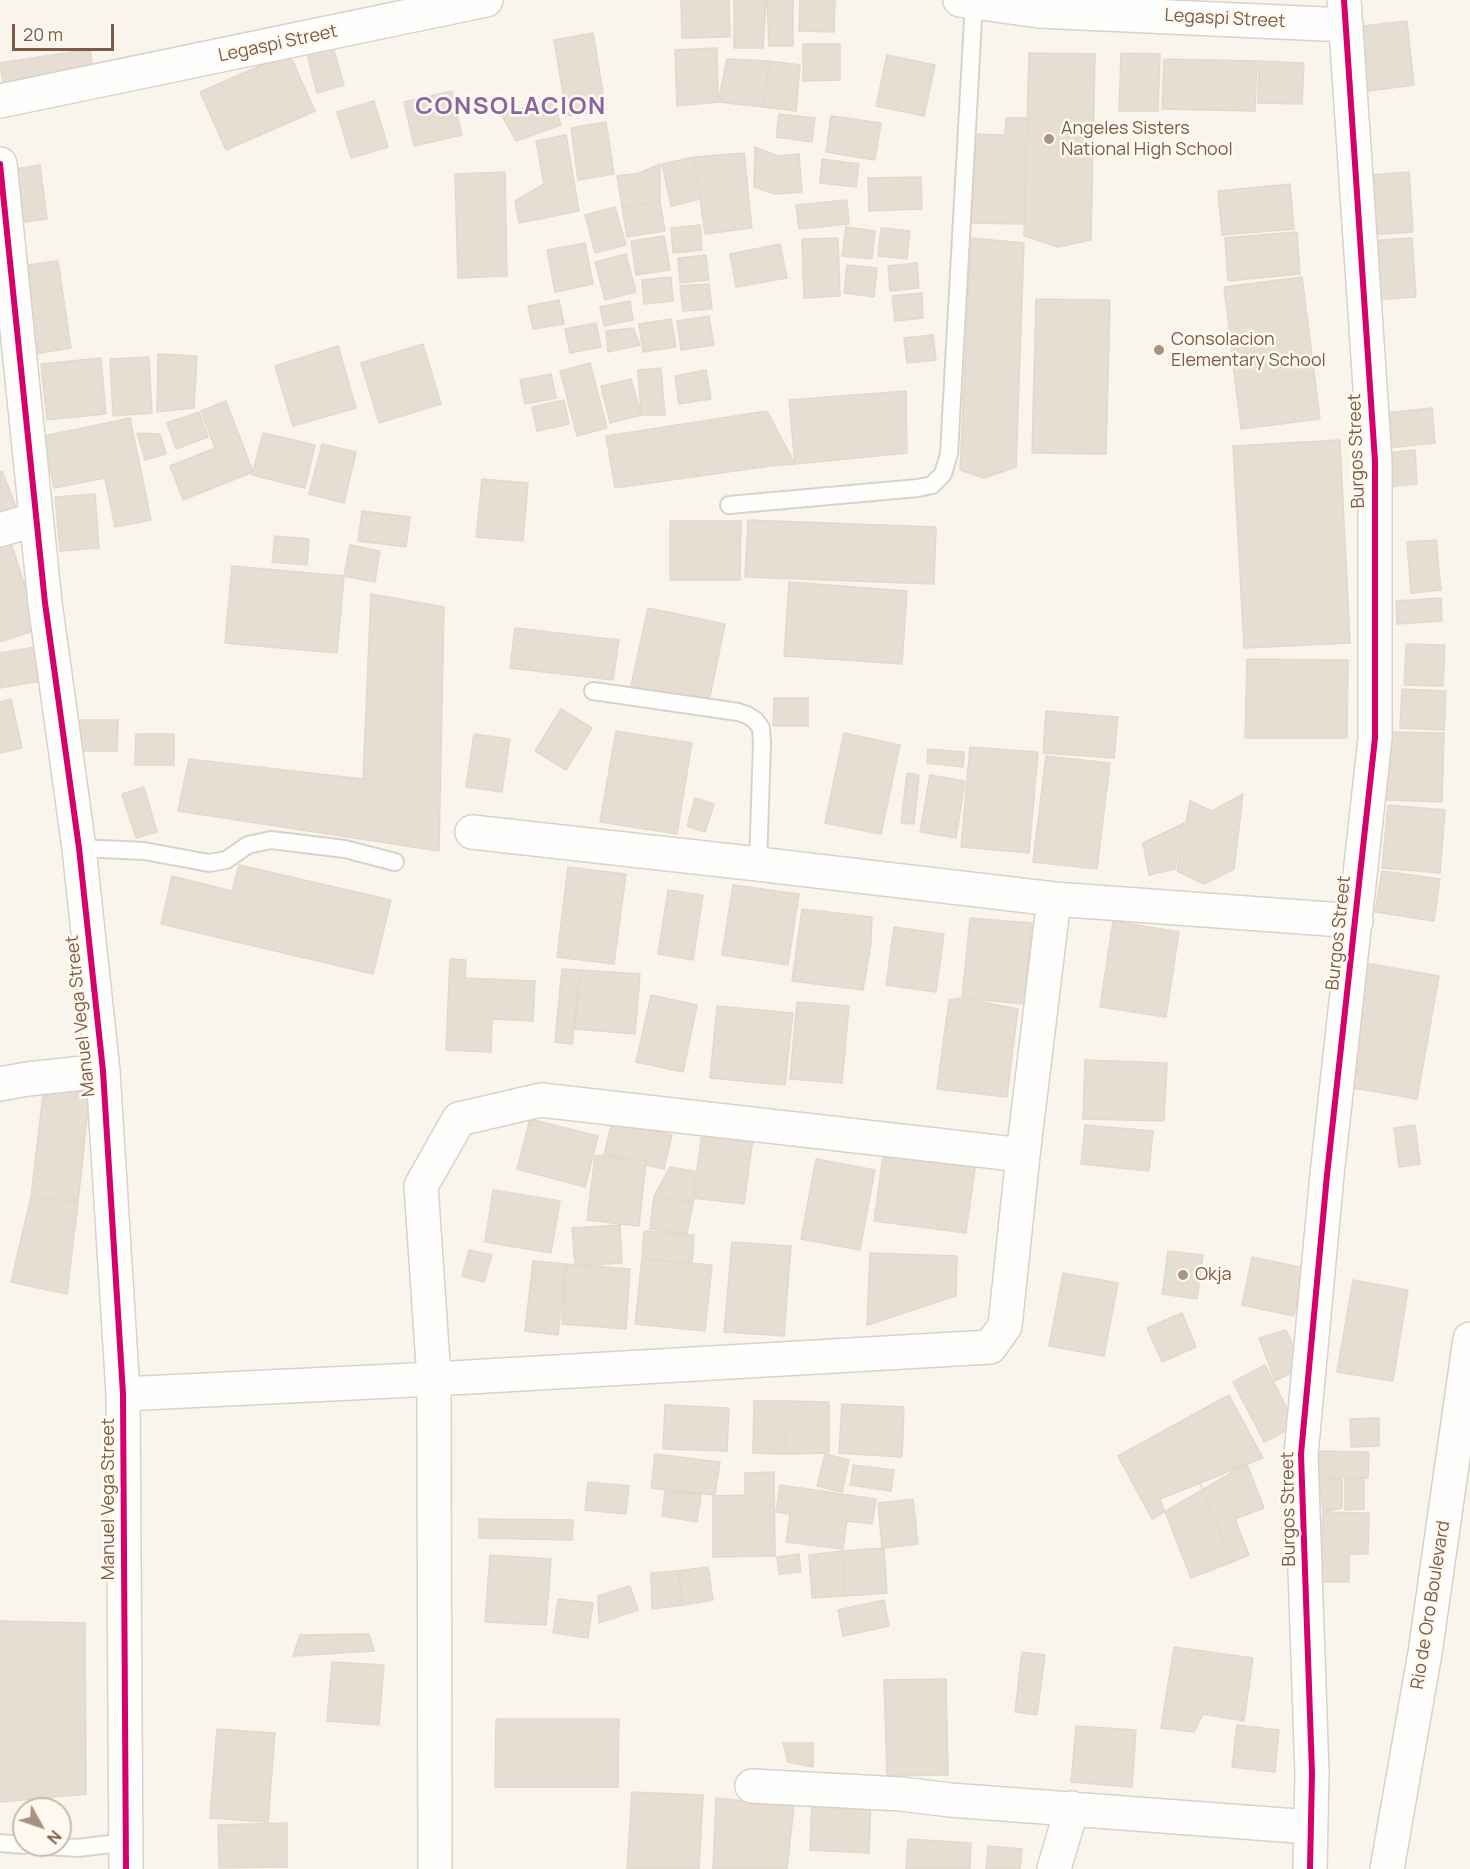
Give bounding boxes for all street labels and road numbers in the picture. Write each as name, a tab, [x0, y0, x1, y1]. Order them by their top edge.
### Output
street label: Legaspi Street	[1164, 5, 1286, 33]
street label: Legaspi Street	[217, 21, 339, 67]
street label: Burgos Street	[1344, 393, 1370, 509]
street label: Burgos Street	[1322, 875, 1356, 991]
street label: Manuel Vega Street	[62, 934, 100, 1098]
street label: Manuel Vega Street	[98, 1418, 120, 1580]
street label: Burgos Street	[1277, 1451, 1301, 1567]
street label: Rio de Oro Boulevard	[1407, 1519, 1455, 1691]

